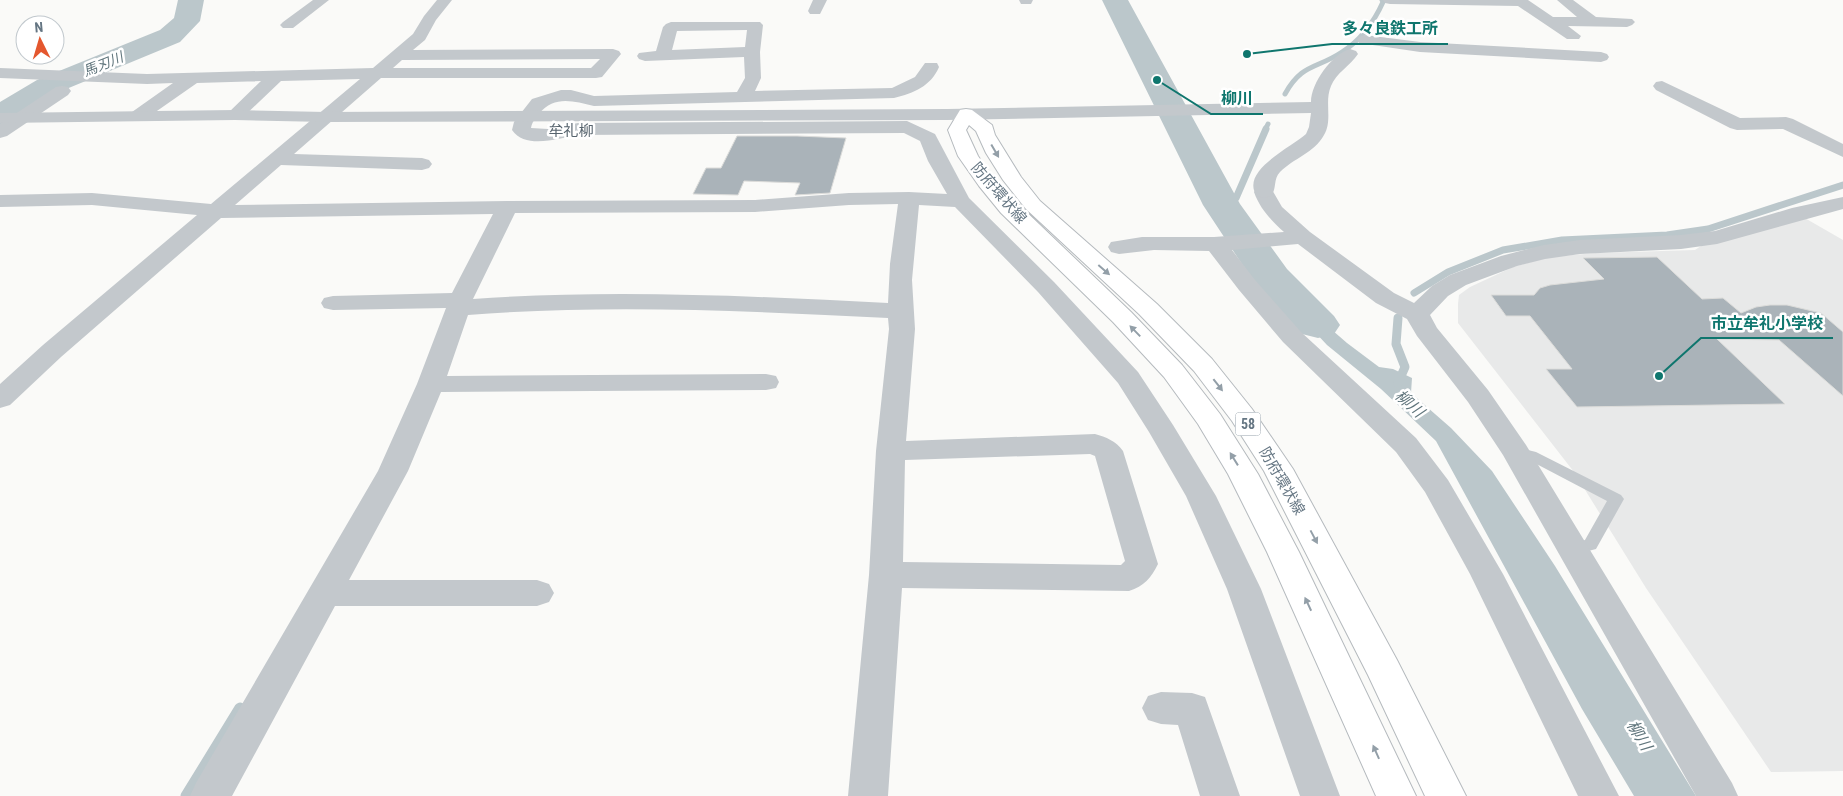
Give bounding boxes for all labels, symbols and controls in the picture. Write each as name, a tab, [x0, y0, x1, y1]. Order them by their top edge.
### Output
callout: 多々良鉄工所	[1332, 13, 1448, 44]
north arrow	[15, 15, 65, 65]
text: N	[34, 19, 44, 35]
text: 多々良鉄工所	[1342, 19, 1438, 38]
water label: 馬刃川	[81, 48, 127, 79]
callout: 柳川	[1211, 83, 1263, 114]
text: 柳川	[1221, 89, 1253, 108]
district label: 牟礼柳	[548, 122, 594, 140]
one-way arrow	[990, 145, 999, 158]
street label: 防府環状線	[968, 159, 1030, 227]
one-way arrow	[1097, 265, 1110, 276]
callout: 市立牟礼小学校	[1701, 307, 1833, 338]
text: 市立牟礼小学校	[1711, 314, 1823, 333]
one-way arrow	[1129, 326, 1141, 338]
one-way arrow	[1213, 378, 1224, 391]
water label: 柳川	[1391, 386, 1429, 422]
road number: 58	[1236, 412, 1260, 436]
street label: 防府環状線	[1255, 444, 1309, 518]
one-way arrow	[1230, 453, 1239, 466]
one-way arrow	[1310, 530, 1318, 544]
one-way arrow	[1304, 597, 1312, 611]
water label: 柳川	[1623, 717, 1657, 756]
one-way arrow	[1372, 745, 1380, 759]

